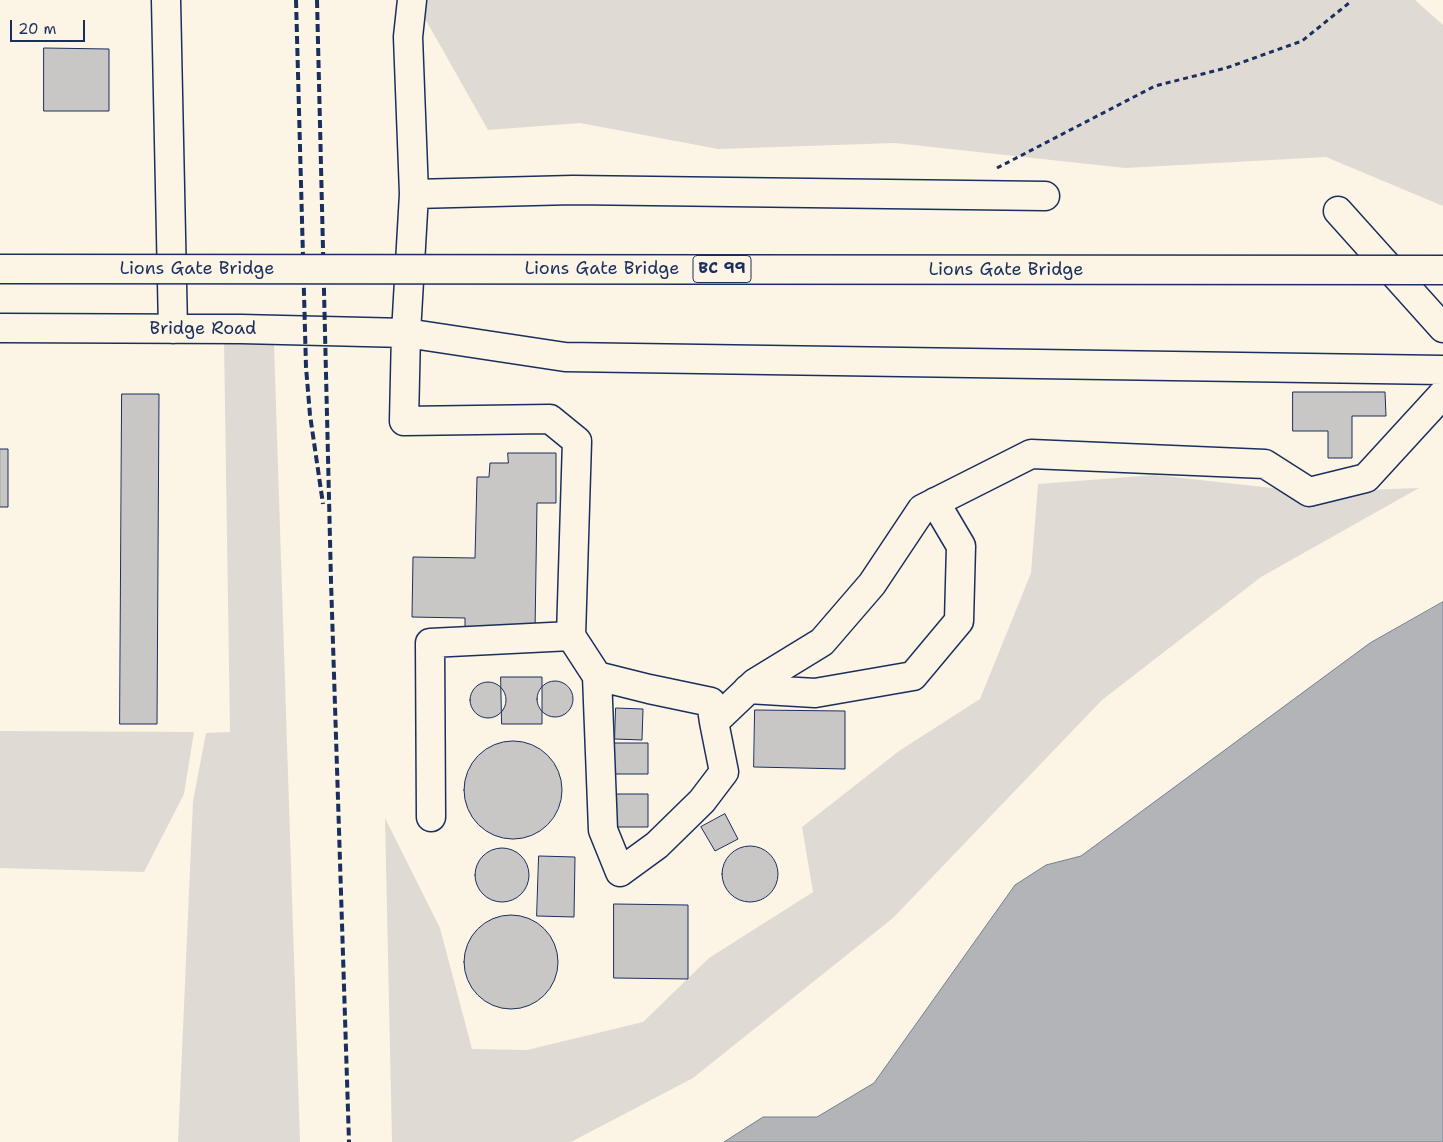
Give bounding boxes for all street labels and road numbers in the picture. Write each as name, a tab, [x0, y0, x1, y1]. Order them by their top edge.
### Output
road number: BC 99	[693, 255, 751, 282]
street label: Lions Gate Bridge	[120, 258, 274, 280]
street label: Lions Gate Bridge	[525, 258, 679, 280]
street label: Lions Gate Bridge	[929, 259, 1083, 281]
street label: Bridge Road	[150, 318, 256, 340]

